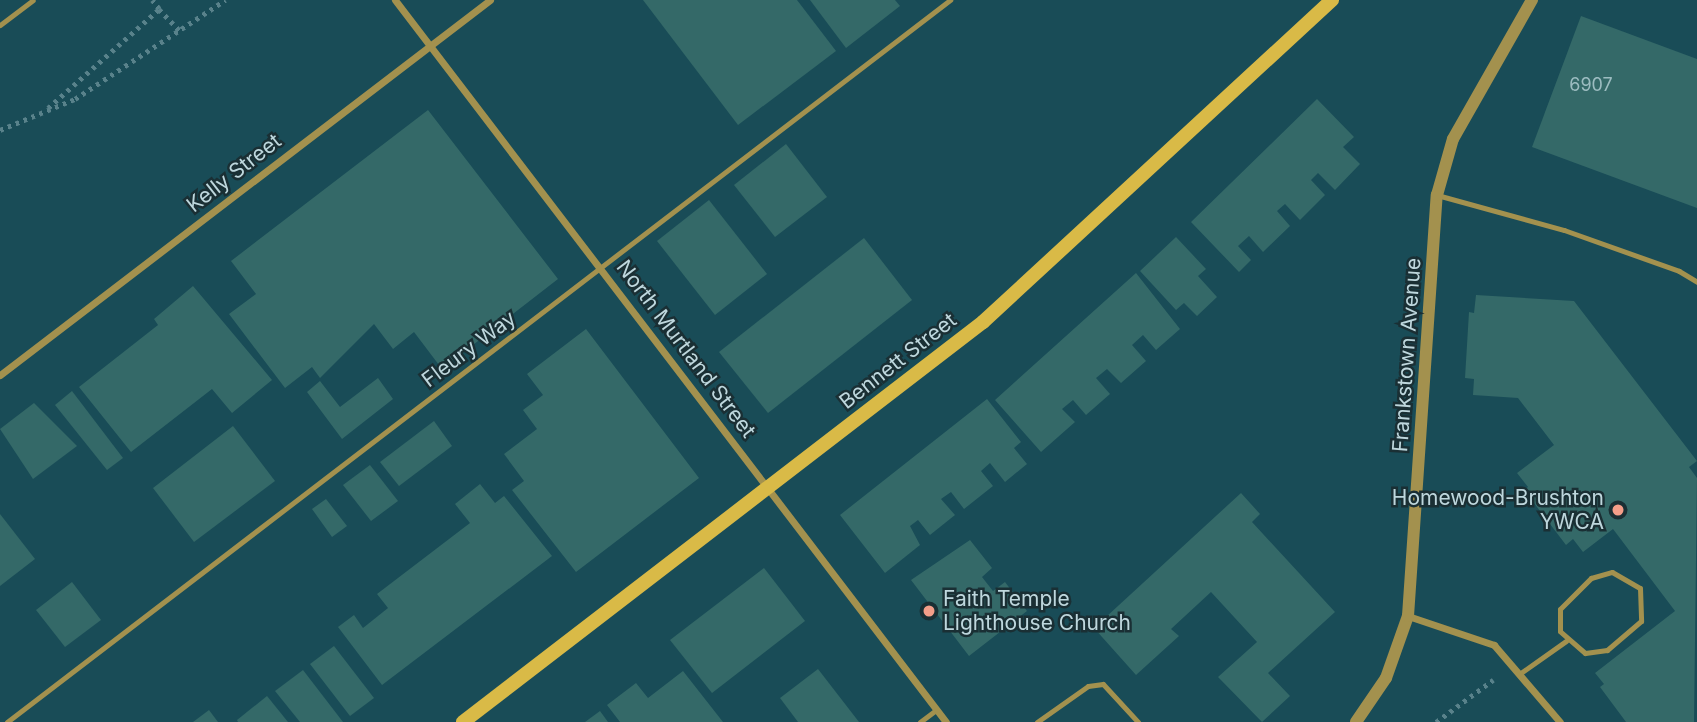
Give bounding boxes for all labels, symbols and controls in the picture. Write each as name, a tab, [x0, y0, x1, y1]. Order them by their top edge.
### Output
house number: 6907	[1569, 74, 1613, 96]
street label: Kelly Street	[182, 128, 286, 218]
street label: North Murtland Street	[611, 255, 761, 443]
street label: Frankstown Avenue	[1388, 257, 1426, 453]
street label: Fleury Way	[417, 306, 521, 392]
street label: Bennett Street	[835, 308, 961, 414]
place label: Homewood-Brushton YWCA	[1392, 485, 1604, 535]
marker: Homewood-Brushton YWCA	[1610, 502, 1626, 518]
place label: Faith Temple Lighthouse Church	[943, 586, 1131, 636]
marker: Faith Temple Lighthouse Church	[921, 603, 937, 619]

